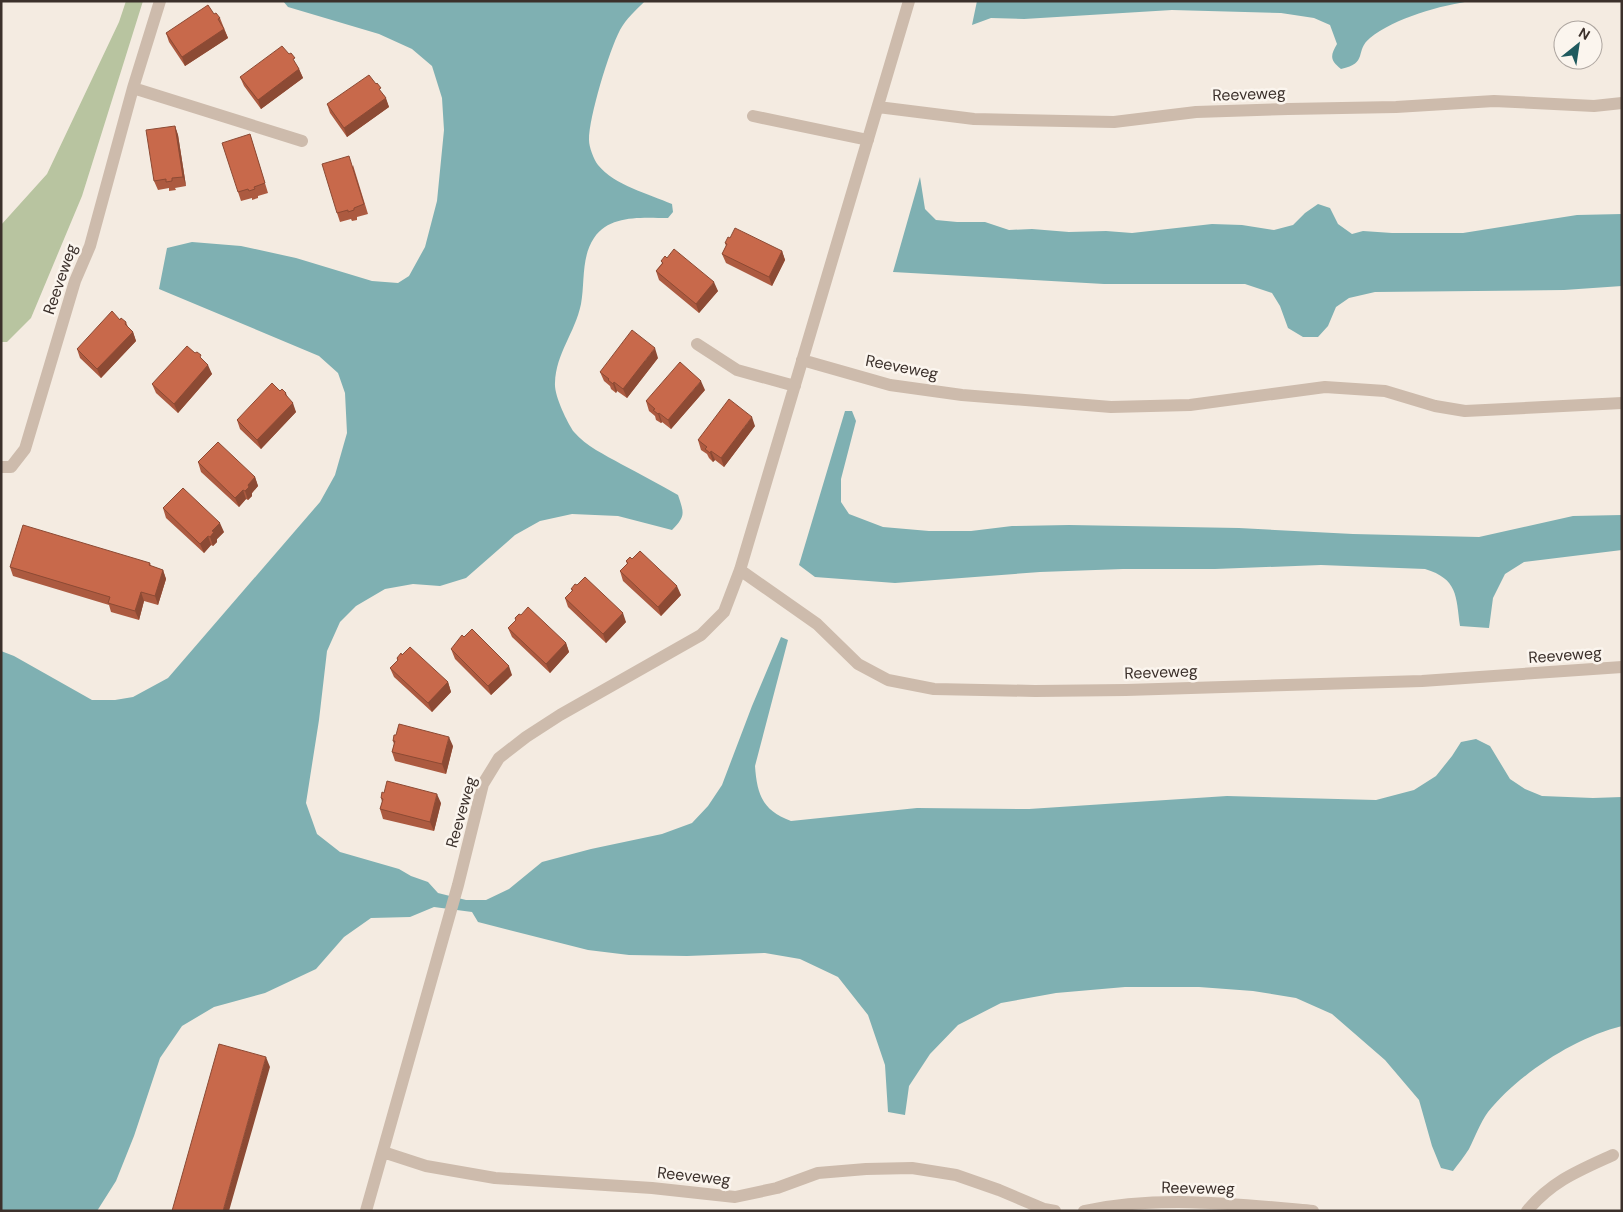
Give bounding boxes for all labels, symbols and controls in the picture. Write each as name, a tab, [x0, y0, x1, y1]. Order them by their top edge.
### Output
north arrow	[1553, 20, 1603, 70]
text: N	[1576, 23, 1593, 44]
street label: Reeveweg	[1212, 82, 1286, 106]
street label: Reeveweg	[38, 241, 82, 317]
street label: Reeveweg	[864, 350, 940, 384]
street label: Reeveweg	[1528, 642, 1602, 668]
street label: Reeveweg	[1124, 660, 1198, 684]
street label: Reeveweg	[441, 774, 481, 850]
street label: Reeveweg	[656, 1162, 732, 1190]
street label: Reeveweg	[1161, 1177, 1235, 1199]

